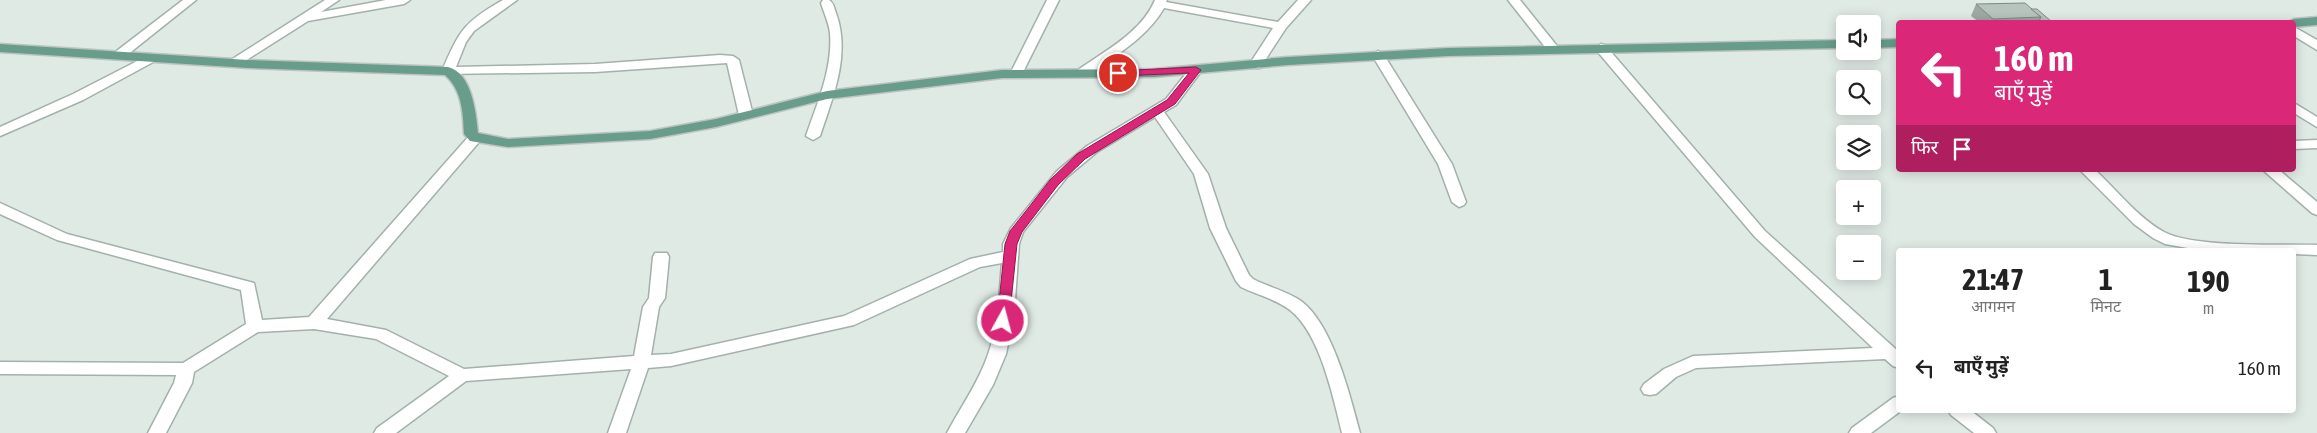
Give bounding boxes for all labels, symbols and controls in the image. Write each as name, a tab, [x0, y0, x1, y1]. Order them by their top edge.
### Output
map controls	[1836, 15, 1881, 280]
button: sound	[1836, 15, 1881, 60]
text: 160 m	[1994, 38, 2073, 78]
icon: left	[1911, 40, 1976, 105]
pin	[1097, 52, 1139, 94]
icon: arrive	[1104, 59, 1132, 87]
button: search	[1836, 70, 1881, 115]
text: बाएँ मुड़ें	[1994, 79, 2052, 105]
button: layers	[1836, 125, 1881, 170]
icon: arrive	[1948, 135, 1976, 163]
text: फिर	[1911, 136, 1938, 158]
button: +	[1836, 180, 1881, 225]
button: −	[1836, 235, 1881, 280]
text: 21:47	[1962, 262, 2024, 296]
text: 1	[2099, 262, 2113, 296]
text: 190	[2187, 264, 2230, 298]
position arrow	[976, 294, 1028, 346]
text: आगमन	[1971, 297, 2015, 315]
text: मिनट	[2090, 297, 2121, 315]
text: m	[2203, 299, 2214, 317]
icon: left	[1911, 354, 1939, 382]
text: बाएँ मुड़ें	[1954, 355, 2009, 377]
text: 160 m	[2238, 357, 2281, 379]

